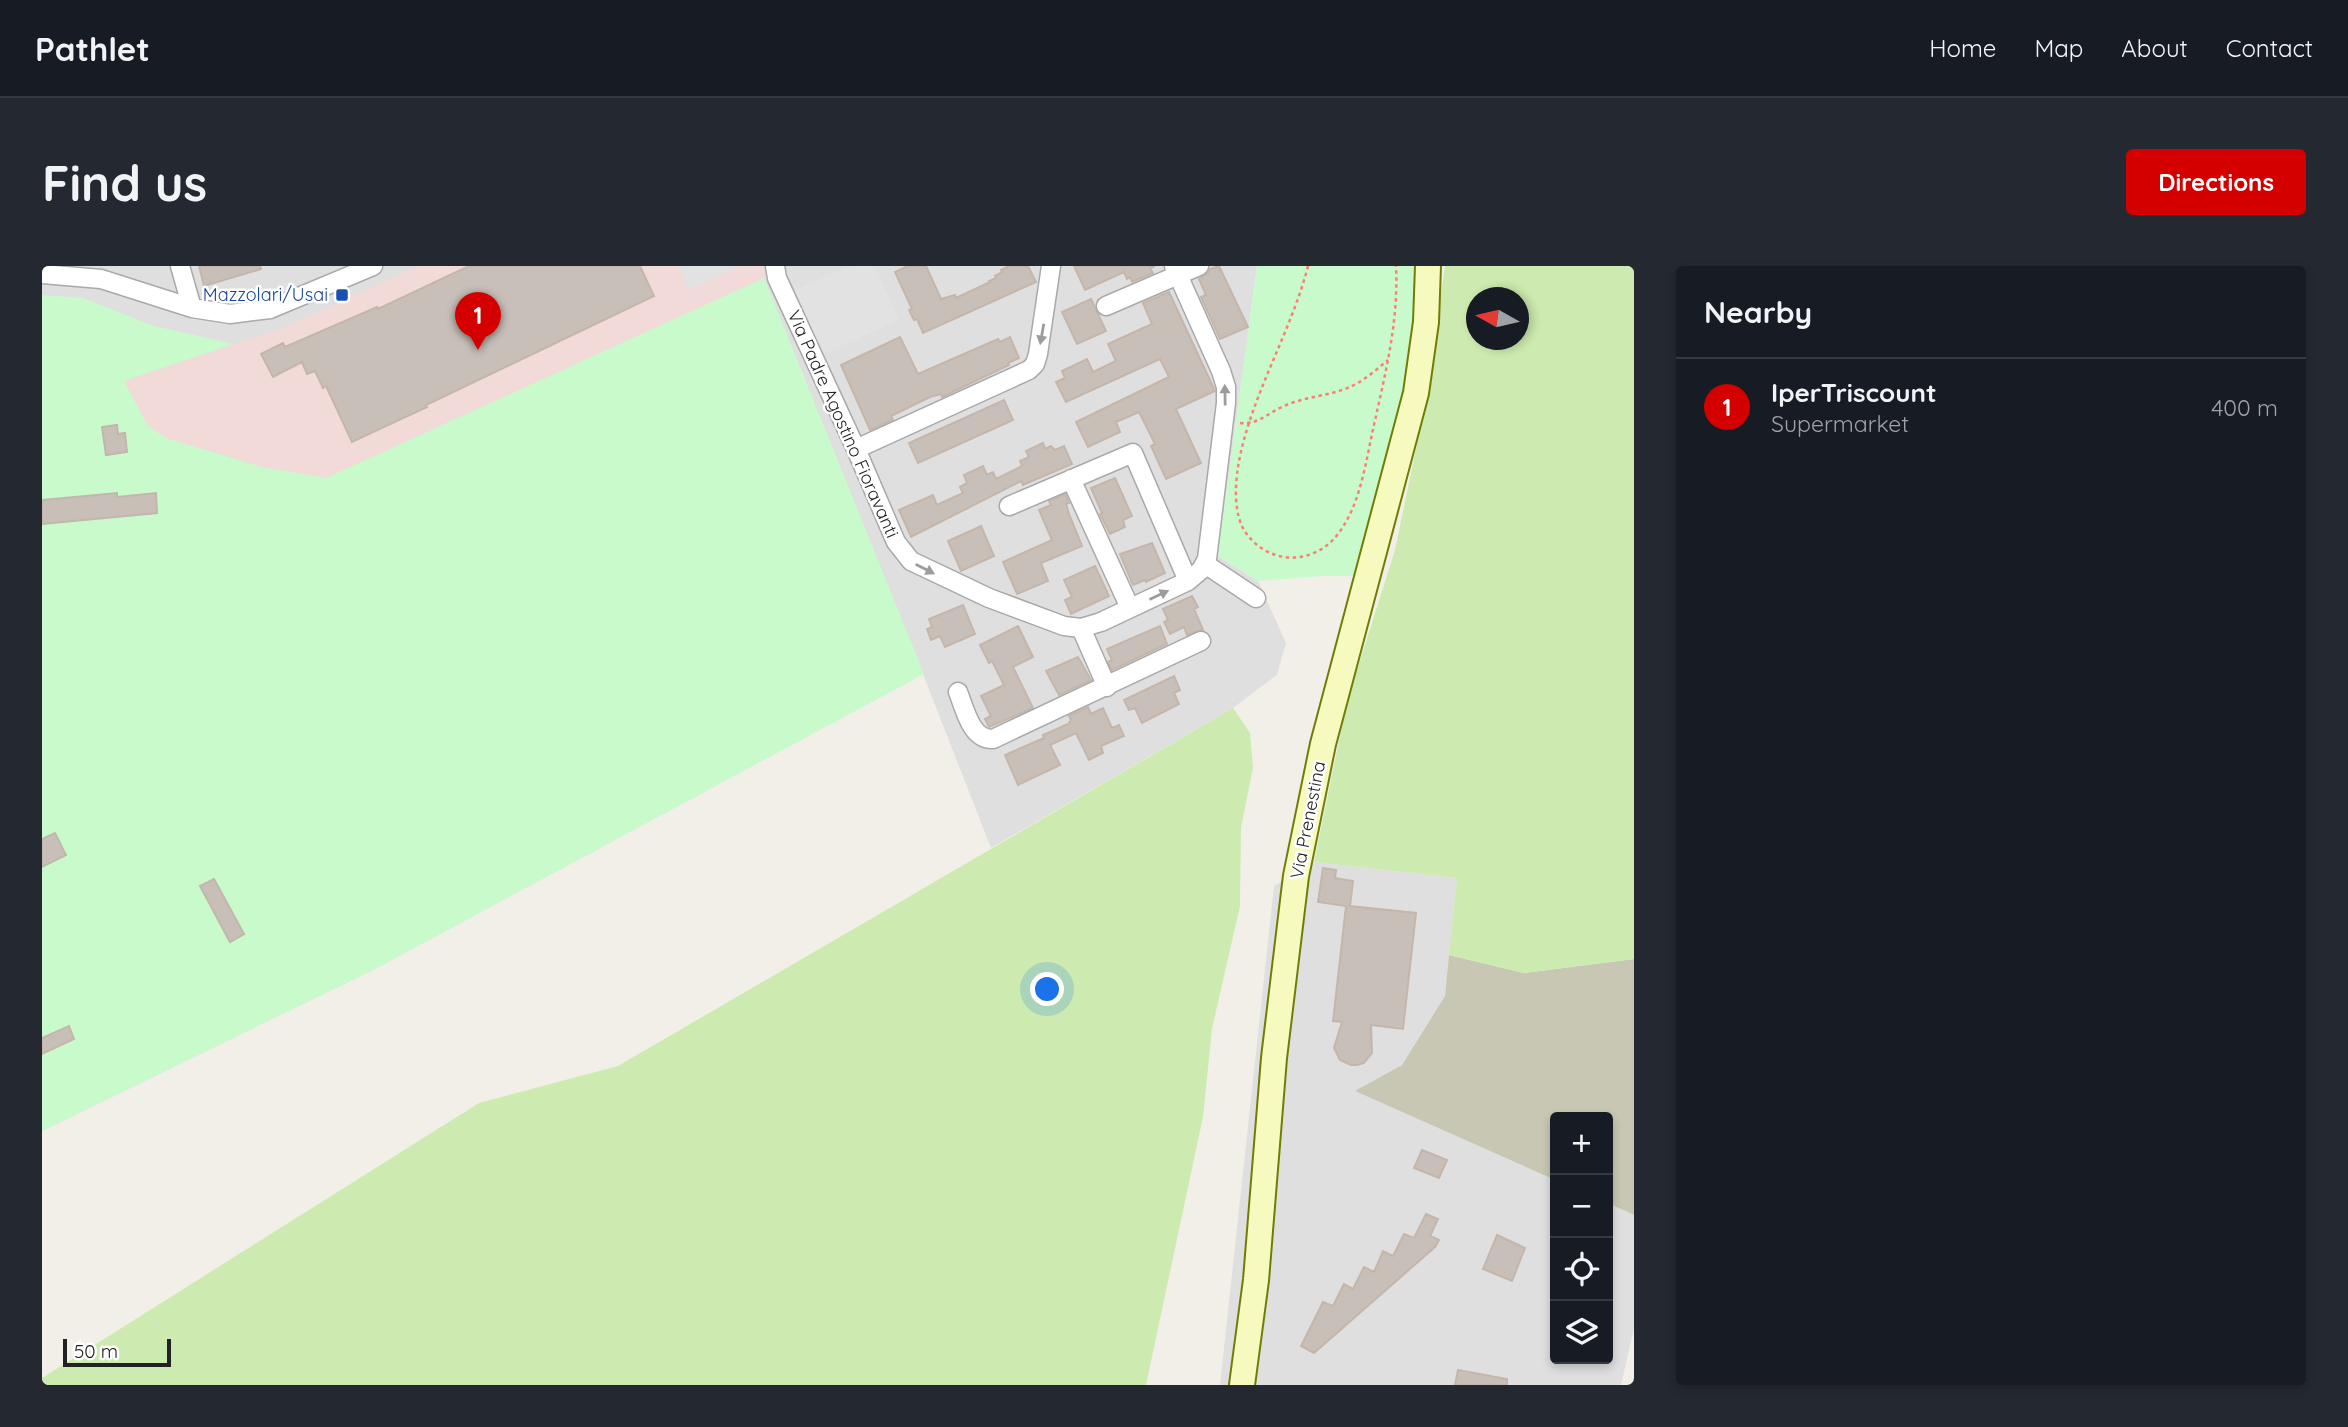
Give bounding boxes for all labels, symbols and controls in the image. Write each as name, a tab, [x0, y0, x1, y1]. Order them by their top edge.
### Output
text: Pathlet	[35, 28, 150, 69]
text: Home	[1929, 33, 1996, 63]
text: Map	[2034, 33, 2083, 63]
text: About	[2121, 33, 2188, 63]
text: Contact	[2226, 33, 2313, 63]
button: Directions	[2126, 149, 2306, 215]
text: Find us	[42, 152, 207, 213]
place label: Mazzolari/Usai	[203, 283, 328, 306]
marker: Mazzolari/Usai	[334, 287, 350, 303]
north arrow	[1466, 287, 1529, 350]
pin: 1	[455, 292, 501, 350]
text: Nearby	[1704, 293, 1812, 331]
street label: Via Padre Agostino Fioravanti	[783, 306, 904, 541]
one-way arrow	[1036, 323, 1047, 345]
text: IperTriscount	[1771, 376, 1937, 409]
one-way arrow	[1220, 384, 1231, 406]
text: 1	[1723, 393, 1731, 422]
text: 400 m	[2211, 393, 2278, 422]
text: Supermarket	[1771, 409, 1909, 438]
one-way arrow	[915, 563, 935, 574]
one-way arrow	[1148, 589, 1169, 600]
street label: Via Prenestina	[1285, 759, 1330, 881]
your location	[1030, 972, 1064, 1006]
map controls	[1550, 1112, 1613, 1364]
button: +	[1550, 1112, 1613, 1175]
button: −	[1550, 1175, 1613, 1238]
button: locate	[1550, 1238, 1613, 1301]
button: layers	[1550, 1301, 1613, 1364]
scale bar	[63, 1336, 172, 1368]
text: 50 m	[74, 1339, 118, 1363]

